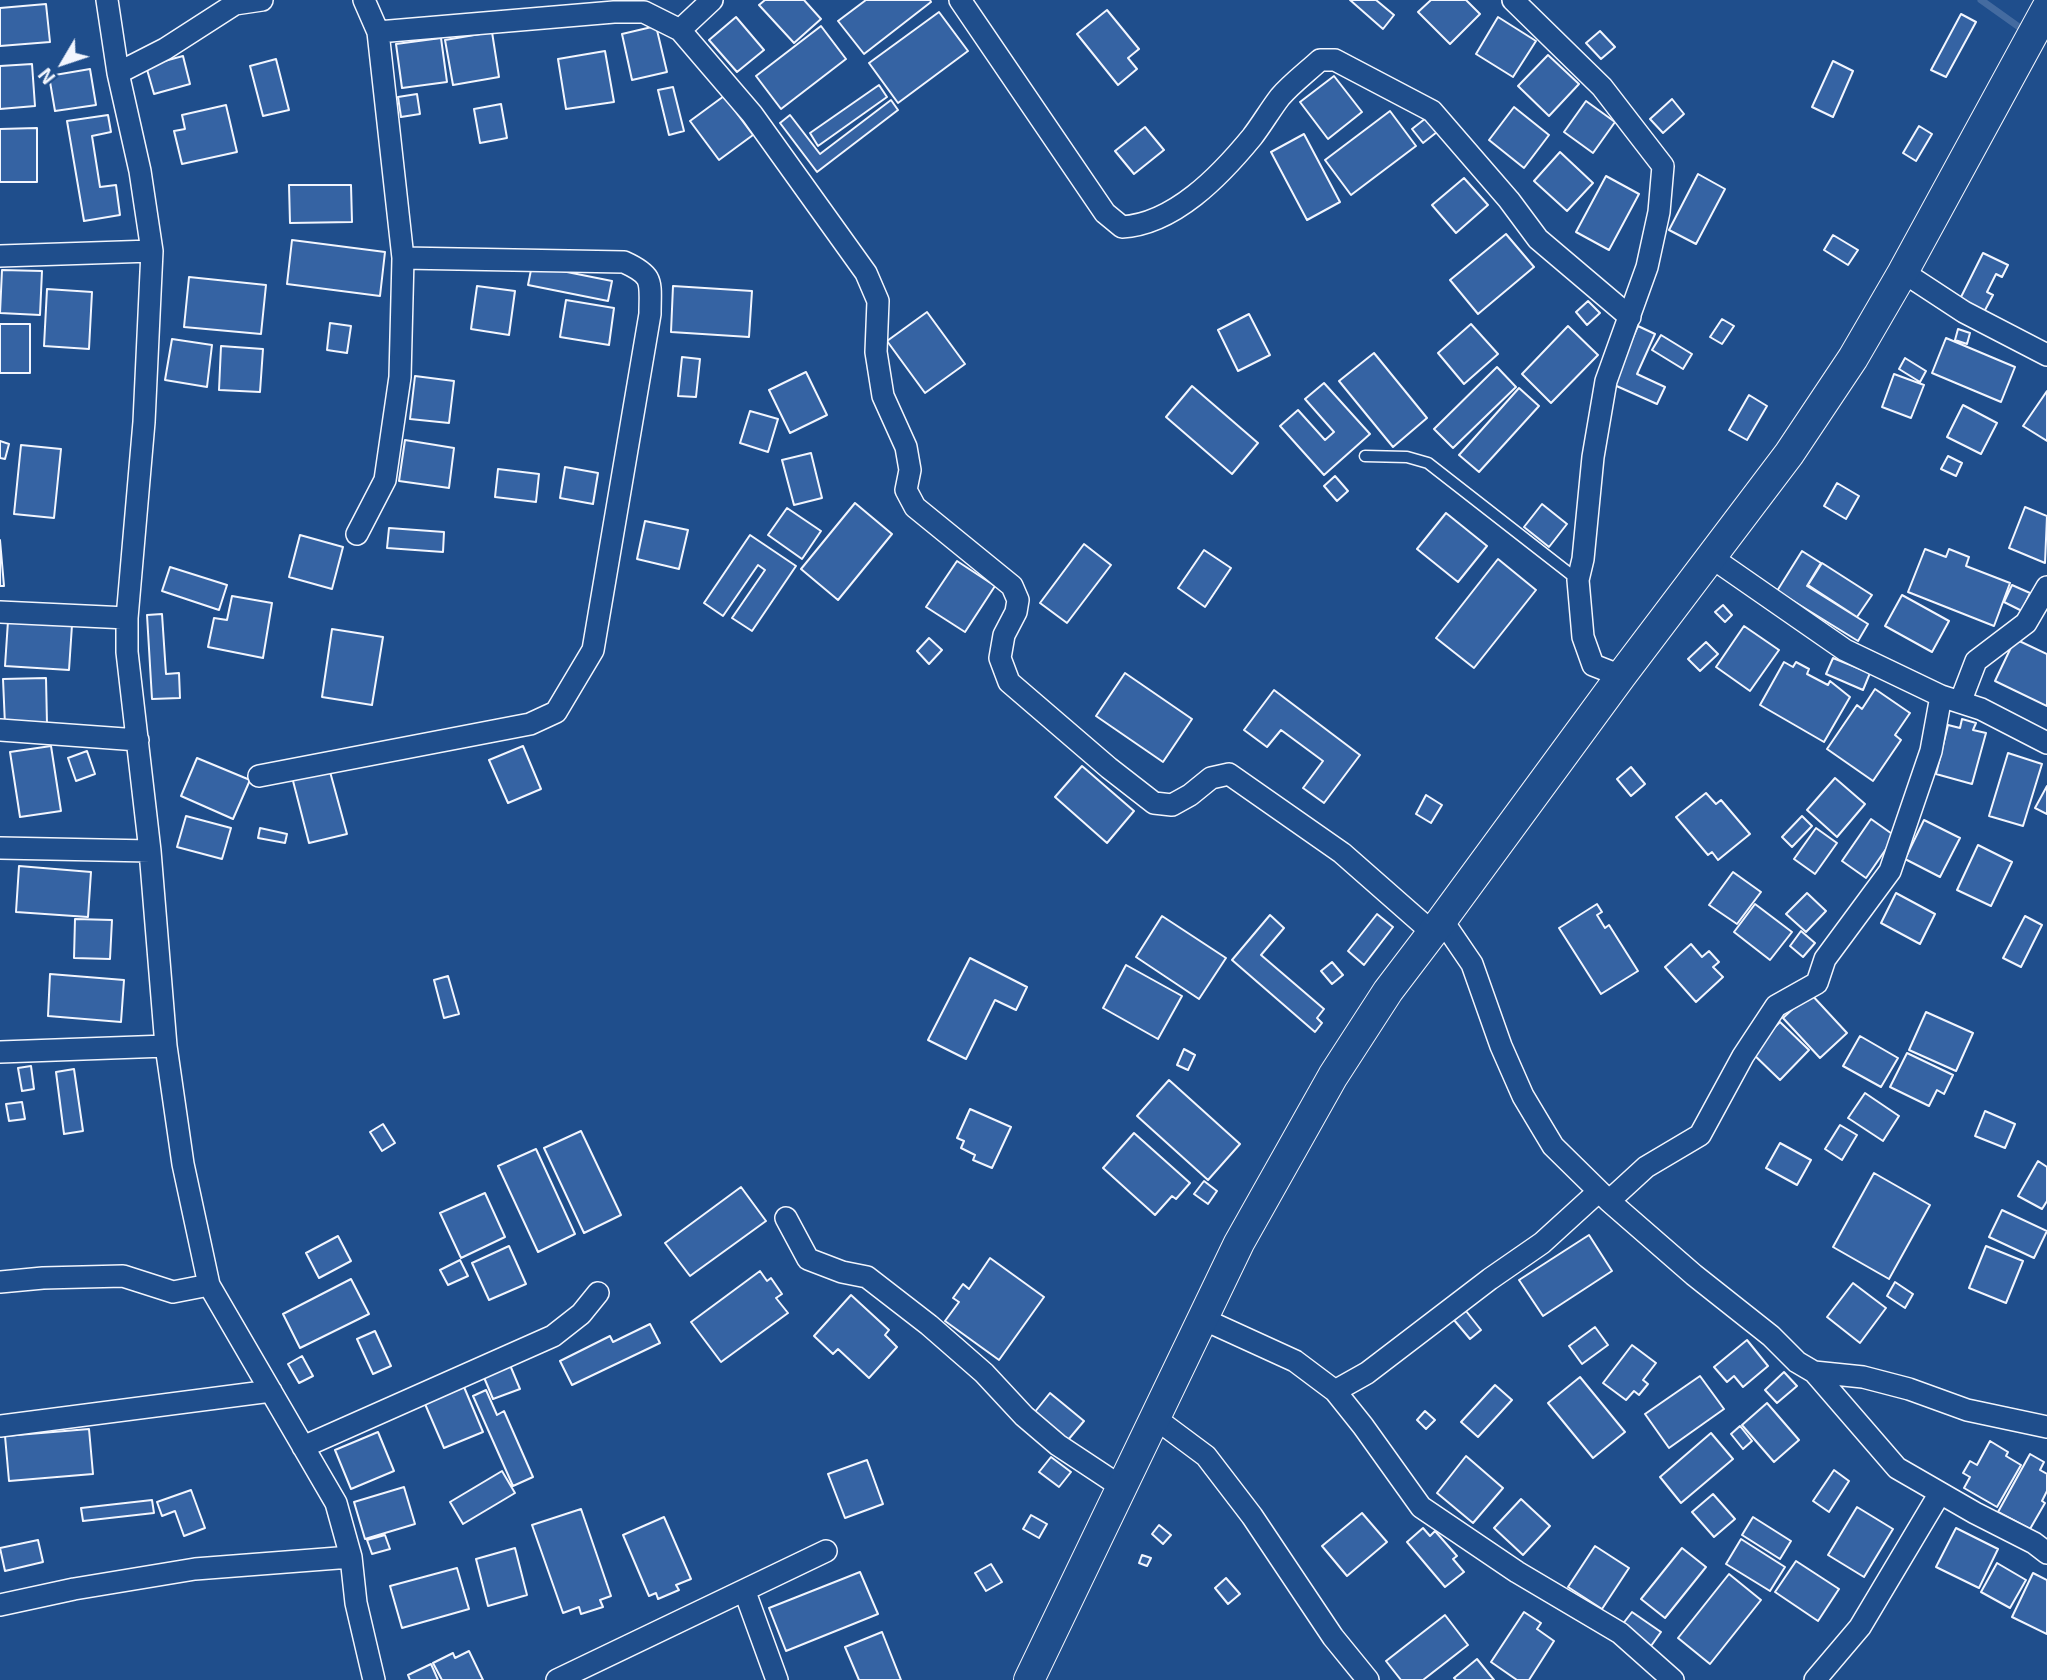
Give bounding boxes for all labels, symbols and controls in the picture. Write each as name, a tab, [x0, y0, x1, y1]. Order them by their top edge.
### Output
north arrow	[28, 28, 98, 98]
text: N	[33, 64, 60, 89]

